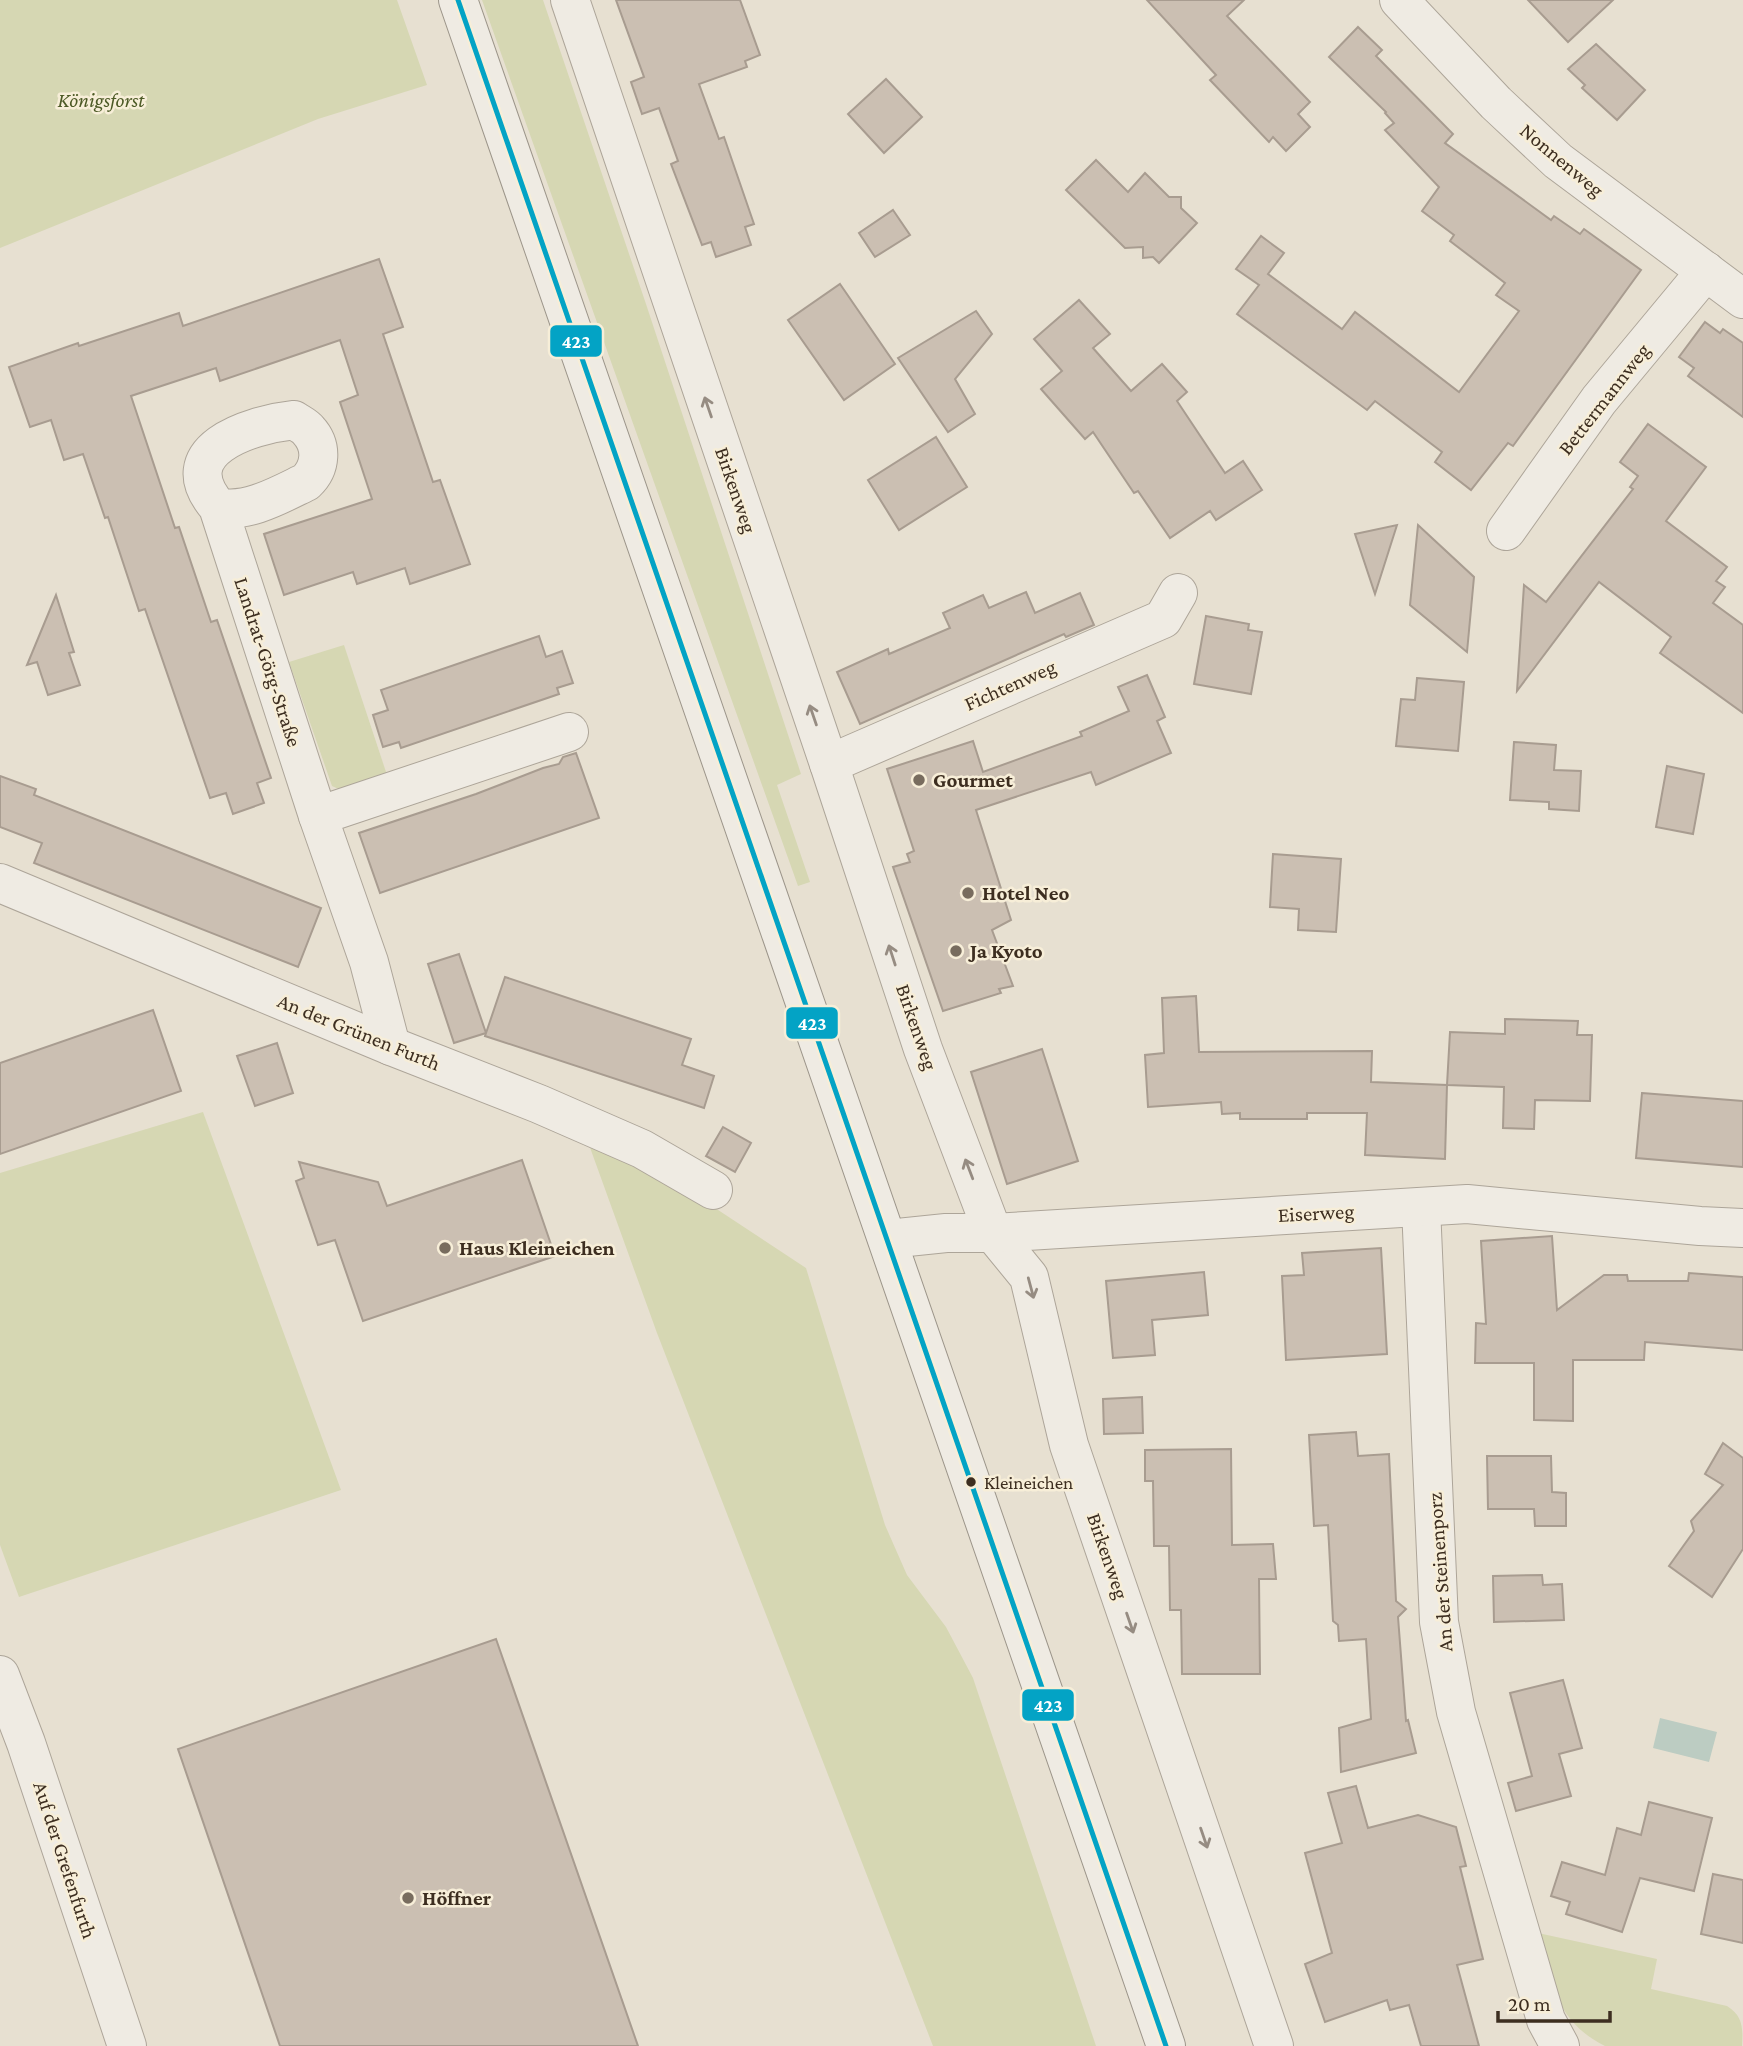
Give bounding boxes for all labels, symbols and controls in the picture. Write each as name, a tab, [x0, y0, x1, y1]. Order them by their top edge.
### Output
park label: Königsforst	[58, 88, 145, 112]
street label: Nonnenweg	[1515, 118, 1609, 202]
line badge: 423	[549, 324, 603, 358]
text: 423	[561, 331, 591, 352]
street label: Bettermannweg	[1553, 338, 1655, 460]
one-way arrow	[701, 397, 713, 419]
street label: Birkenweg	[710, 444, 762, 536]
street label: Landrat-Görg-Straße	[229, 574, 307, 750]
street label: Fichtenweg	[961, 654, 1059, 716]
one-way arrow	[806, 705, 818, 727]
place label: Gourmet	[933, 768, 1013, 792]
marker: Gourmet	[911, 772, 927, 788]
place label: Hotel Neo	[982, 881, 1069, 905]
marker: Hotel Neo	[960, 885, 976, 901]
place label: Ja Kyoto	[968, 939, 1043, 963]
marker: Ja Kyoto	[948, 943, 964, 959]
one-way arrow	[885, 944, 897, 966]
street label: Birkenweg	[891, 981, 943, 1073]
street label: An der Grünen Furth	[274, 988, 444, 1076]
line badge: 423	[785, 1006, 839, 1040]
text: 423	[797, 1013, 827, 1034]
one-way arrow	[962, 1158, 974, 1180]
street label: Eiserweg	[1277, 1199, 1355, 1227]
place label: Haus Kleineichen	[459, 1236, 615, 1260]
marker: Haus Kleineichen	[437, 1240, 453, 1256]
one-way arrow	[1026, 1277, 1039, 1299]
place label: Kleineichen	[984, 1472, 1073, 1493]
marker: Kleineichen	[964, 1475, 978, 1489]
street label: An der Steinenporz	[1422, 1491, 1458, 1652]
street label: Birkenweg	[1082, 1510, 1134, 1602]
one-way arrow	[1124, 1612, 1137, 1634]
line badge: 423	[1021, 1688, 1075, 1722]
text: 423	[1033, 1695, 1063, 1716]
street label: Auf der Grefenfurth	[28, 1778, 102, 1942]
one-way arrow	[1199, 1827, 1211, 1849]
place label: Höffner	[422, 1886, 492, 1910]
marker: Höffner	[400, 1890, 416, 1906]
scale bar	[1498, 1980, 1610, 2024]
text: 20 m	[1508, 1992, 1551, 2016]

